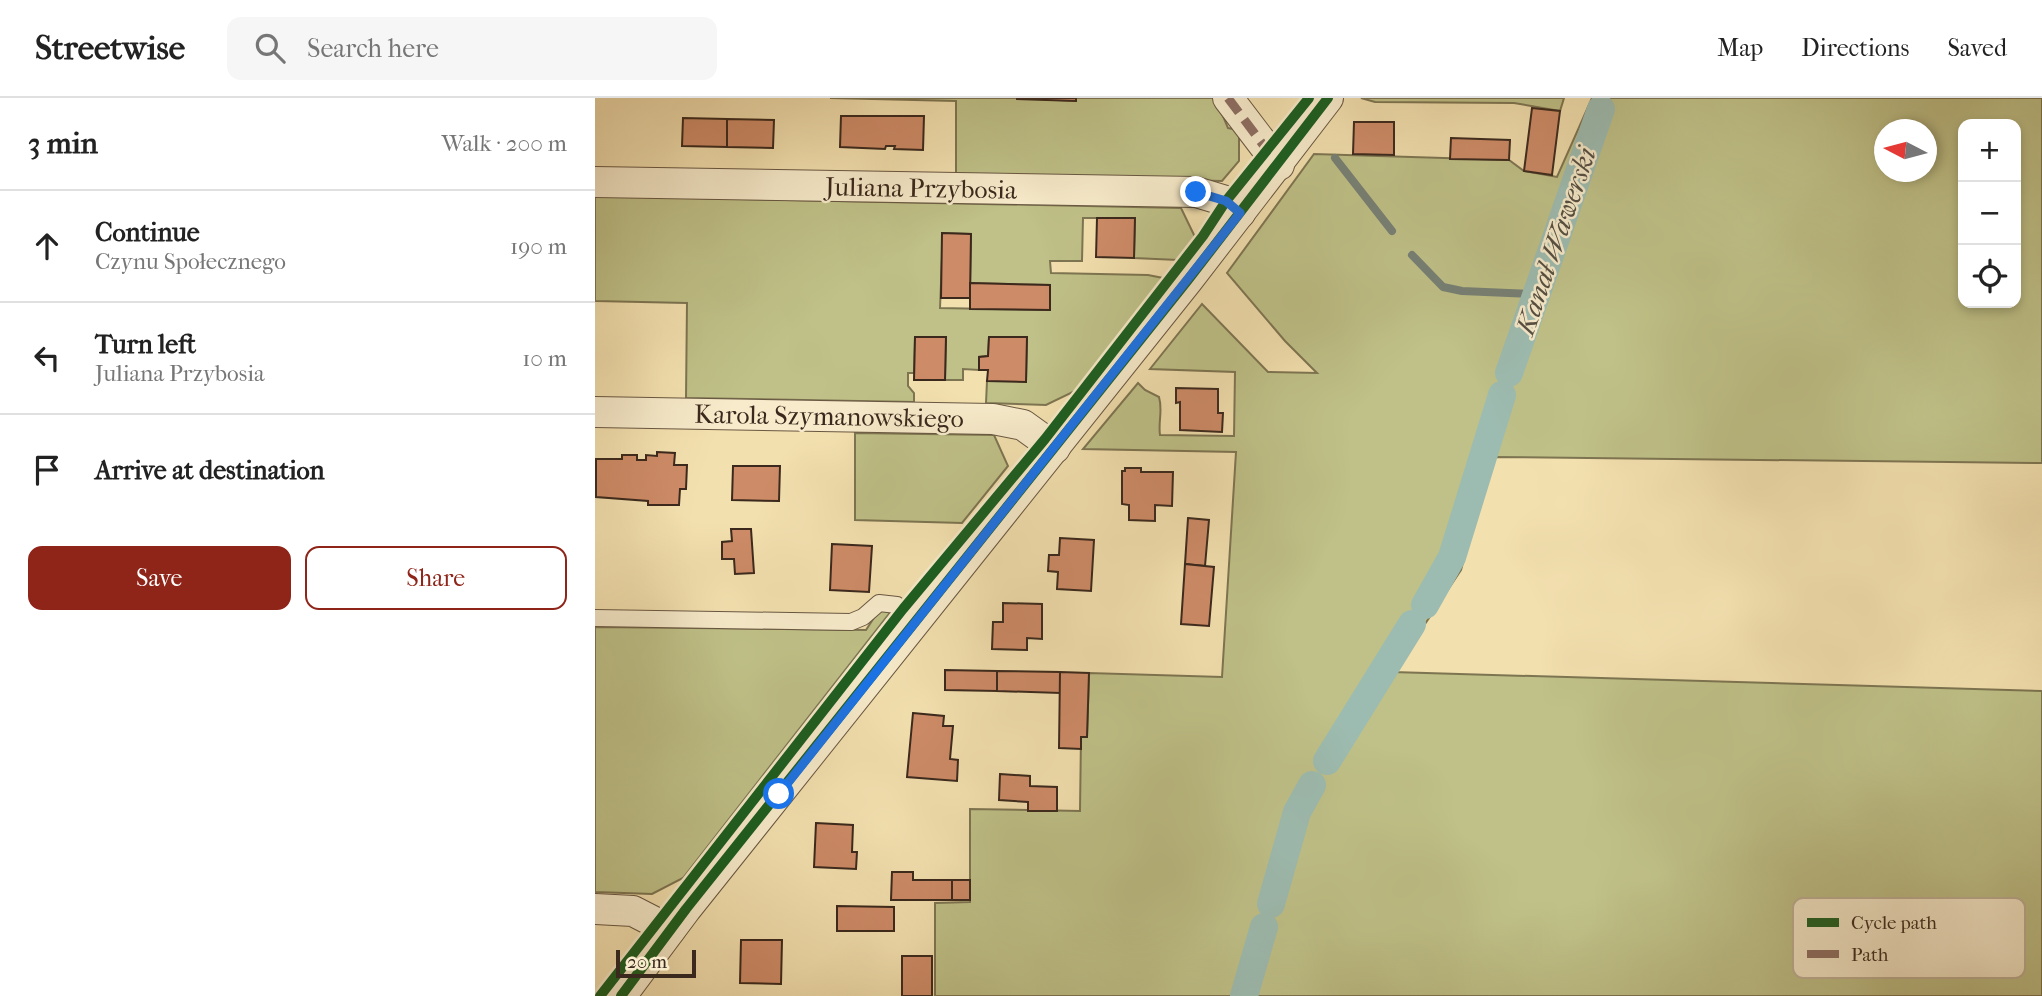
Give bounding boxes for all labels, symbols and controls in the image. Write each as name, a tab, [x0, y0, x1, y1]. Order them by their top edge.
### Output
search box	[227, 17, 717, 80]
text: Streetwise	[35, 29, 185, 68]
icon: search	[251, 29, 289, 67]
text: Search here	[307, 33, 439, 64]
text: Map	[1717, 34, 1763, 62]
text: Directions	[1801, 34, 1909, 62]
text: Saved	[1947, 34, 2007, 62]
north arrow	[1874, 119, 1937, 182]
map controls	[1958, 119, 2021, 308]
button: +	[1958, 119, 2021, 182]
text: 3 min	[28, 126, 98, 161]
text: Walk · 200 m	[441, 130, 567, 157]
water label: Kanał Wawerski	[1507, 141, 1604, 341]
street label: Juliana Przybosia	[823, 171, 1018, 206]
route end	[1180, 176, 1211, 207]
button: −	[1958, 182, 2021, 245]
text: Continue	[95, 217, 200, 248]
icon: ahead	[28, 227, 66, 265]
text: 190 m	[510, 233, 567, 260]
button: locate	[1958, 245, 2021, 308]
text: Czynu Społecznego	[95, 248, 286, 275]
text: Turn left	[95, 329, 196, 360]
icon: left	[28, 339, 66, 377]
text: 10 m	[522, 345, 567, 372]
text: Juliana Przybosia	[95, 360, 265, 387]
street label: Karola Szymanowskiego	[694, 399, 964, 434]
icon: arrive	[28, 451, 66, 489]
text: Arrive at destination	[95, 455, 325, 486]
button: Save	[28, 546, 291, 610]
button: Share	[305, 546, 567, 610]
route start	[763, 778, 794, 809]
legend	[1793, 898, 2025, 978]
text: Cycle path	[1851, 912, 1937, 934]
text: Path	[1851, 944, 1889, 966]
scale bar	[616, 947, 697, 979]
text: 20 m	[627, 951, 667, 973]

